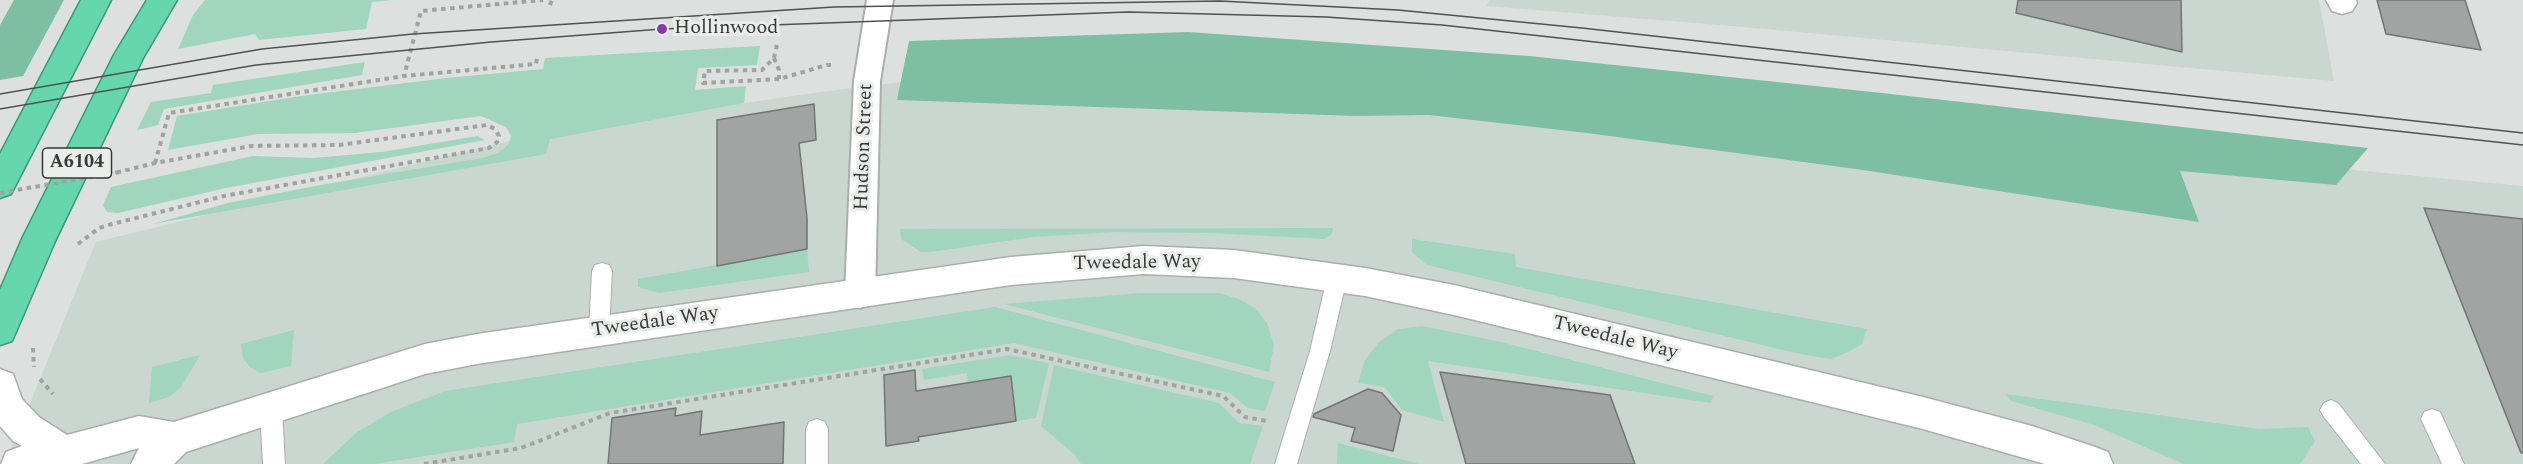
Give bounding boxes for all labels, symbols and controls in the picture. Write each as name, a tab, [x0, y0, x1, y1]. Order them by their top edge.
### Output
place label: Hollinwood	[674, 17, 778, 41]
marker: Hollinwood	[655, 22, 669, 36]
street label: Hudson Street	[851, 83, 879, 211]
road number: A6104	[42, 148, 112, 178]
street label: Tweedale Way	[1073, 251, 1201, 277]
street label: Tweedale Way	[590, 302, 720, 344]
street label: Tweedale Way	[1550, 312, 1680, 366]

